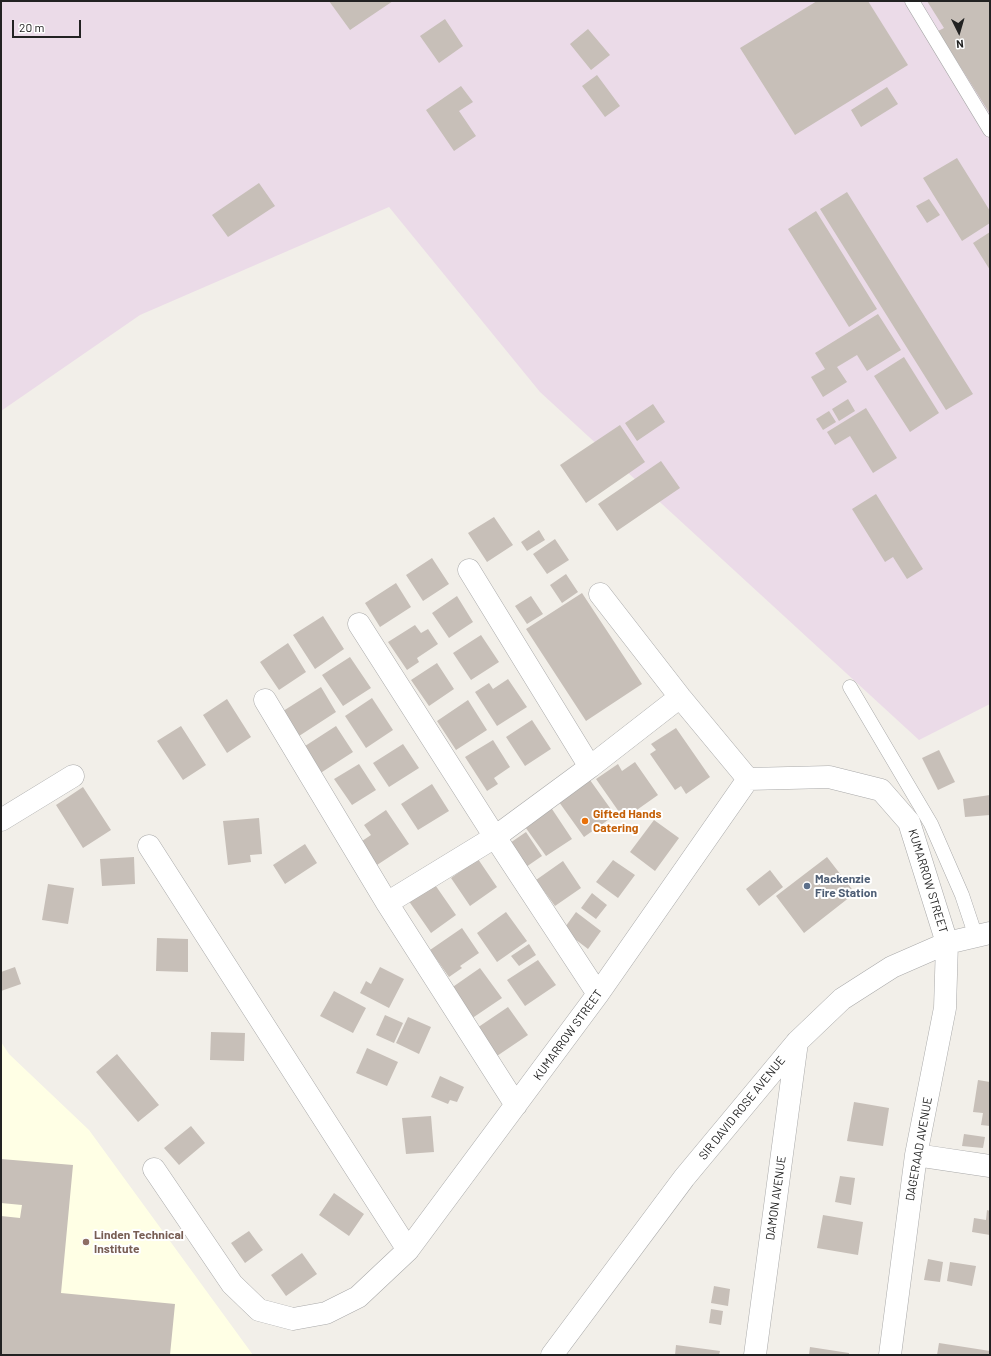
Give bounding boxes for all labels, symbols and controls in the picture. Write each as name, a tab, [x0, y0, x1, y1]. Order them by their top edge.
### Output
scale bar	[14, 12, 83, 38]
north arrow	[939, 12, 979, 52]
text: 20 m	[19, 20, 45, 34]
text: N	[956, 38, 964, 51]
place label: Gifted Hands Catering	[593, 807, 661, 835]
marker: Gifted Hands Catering	[580, 816, 590, 826]
street label: KUMARROW STREET	[905, 827, 951, 935]
place label: Mackenzie Fire Station	[815, 872, 877, 900]
marker: Mackenzie Fire Station	[802, 881, 812, 891]
street label: KUMARROW STREET	[530, 987, 606, 1083]
street label: SIR DAVID ROSE AVENUE	[696, 1053, 788, 1163]
street label: DAGERAAD AVENUE	[903, 1096, 935, 1202]
street label: DAMON AVENUE	[763, 1155, 789, 1241]
place label: Linden Technical Institute	[94, 1228, 184, 1256]
marker: Linden Technical Institute	[81, 1237, 91, 1247]

